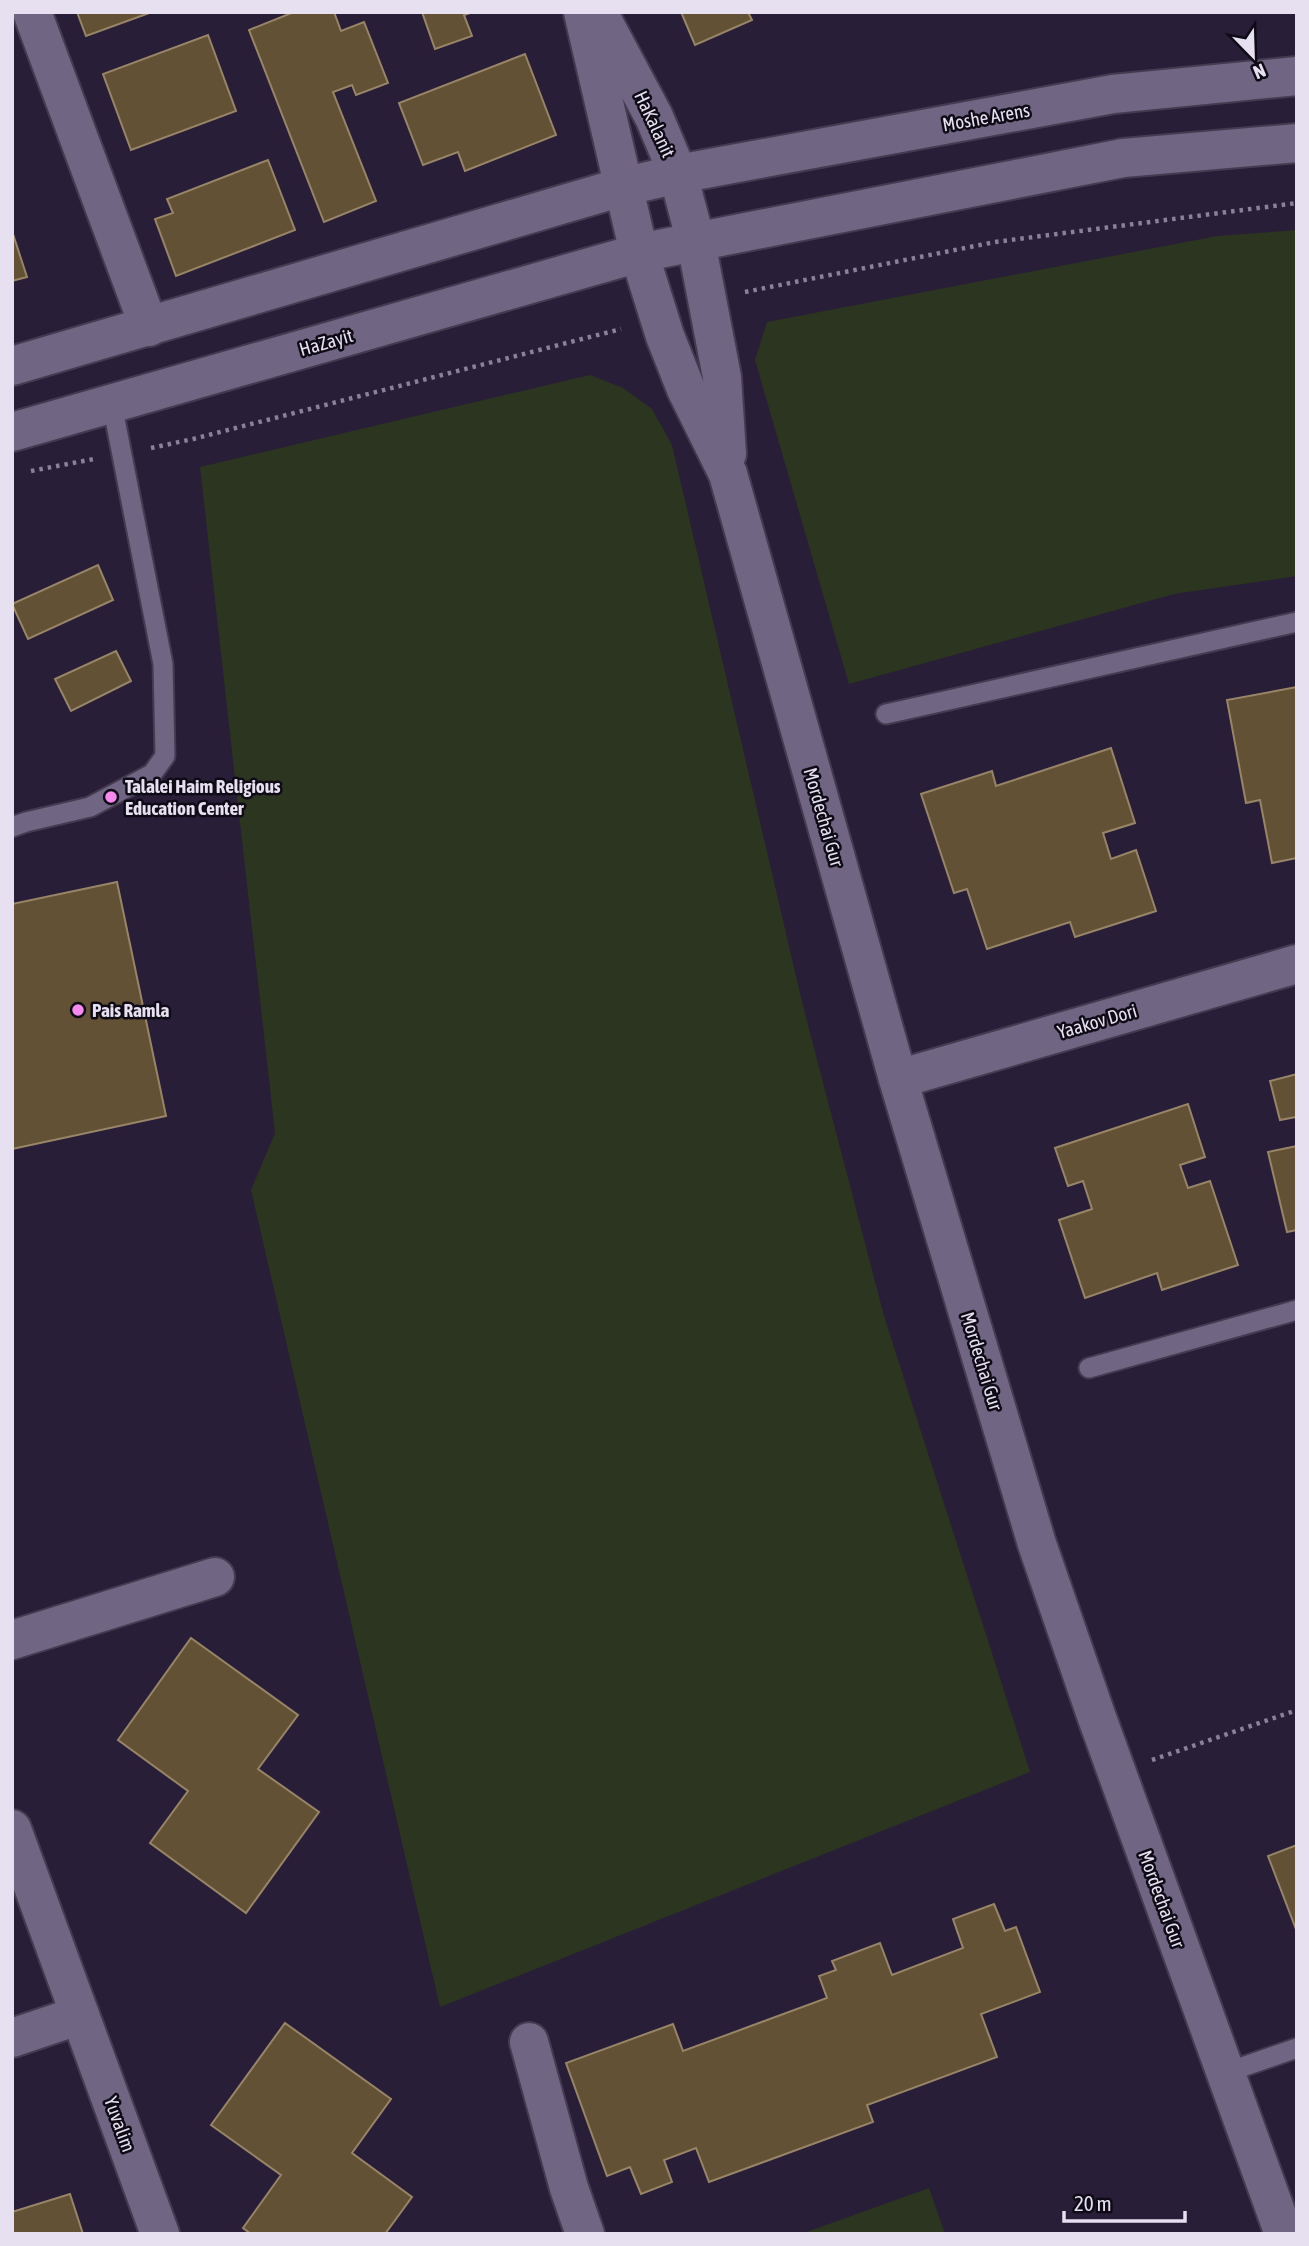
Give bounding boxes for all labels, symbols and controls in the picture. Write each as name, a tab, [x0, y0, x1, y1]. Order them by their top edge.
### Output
north arrow	[1218, 21, 1288, 91]
text: N	[1250, 59, 1269, 84]
street label: HaKalanit	[630, 87, 680, 161]
street label: Moshe Arens	[941, 98, 1032, 135]
street label: HaZayit	[297, 324, 355, 360]
street label: Mordechai Gur	[799, 765, 849, 869]
place label: Talalei Haim Religious Education Center	[125, 775, 281, 819]
marker: Talalei Haim Religious Education Center	[103, 789, 119, 805]
place label: Pais Ramla	[92, 999, 169, 1021]
street label: Yaakov Dori	[1055, 999, 1139, 1043]
marker: Pais Ramla	[70, 1002, 86, 1018]
street label: Mordechai Gur	[957, 1309, 1008, 1413]
street label: Mordechai Gur	[1134, 1847, 1190, 1951]
street label: Yuvalim	[100, 2093, 140, 2155]
scale bar	[1064, 2180, 1185, 2224]
text: 20 m	[1074, 2191, 1112, 2215]

